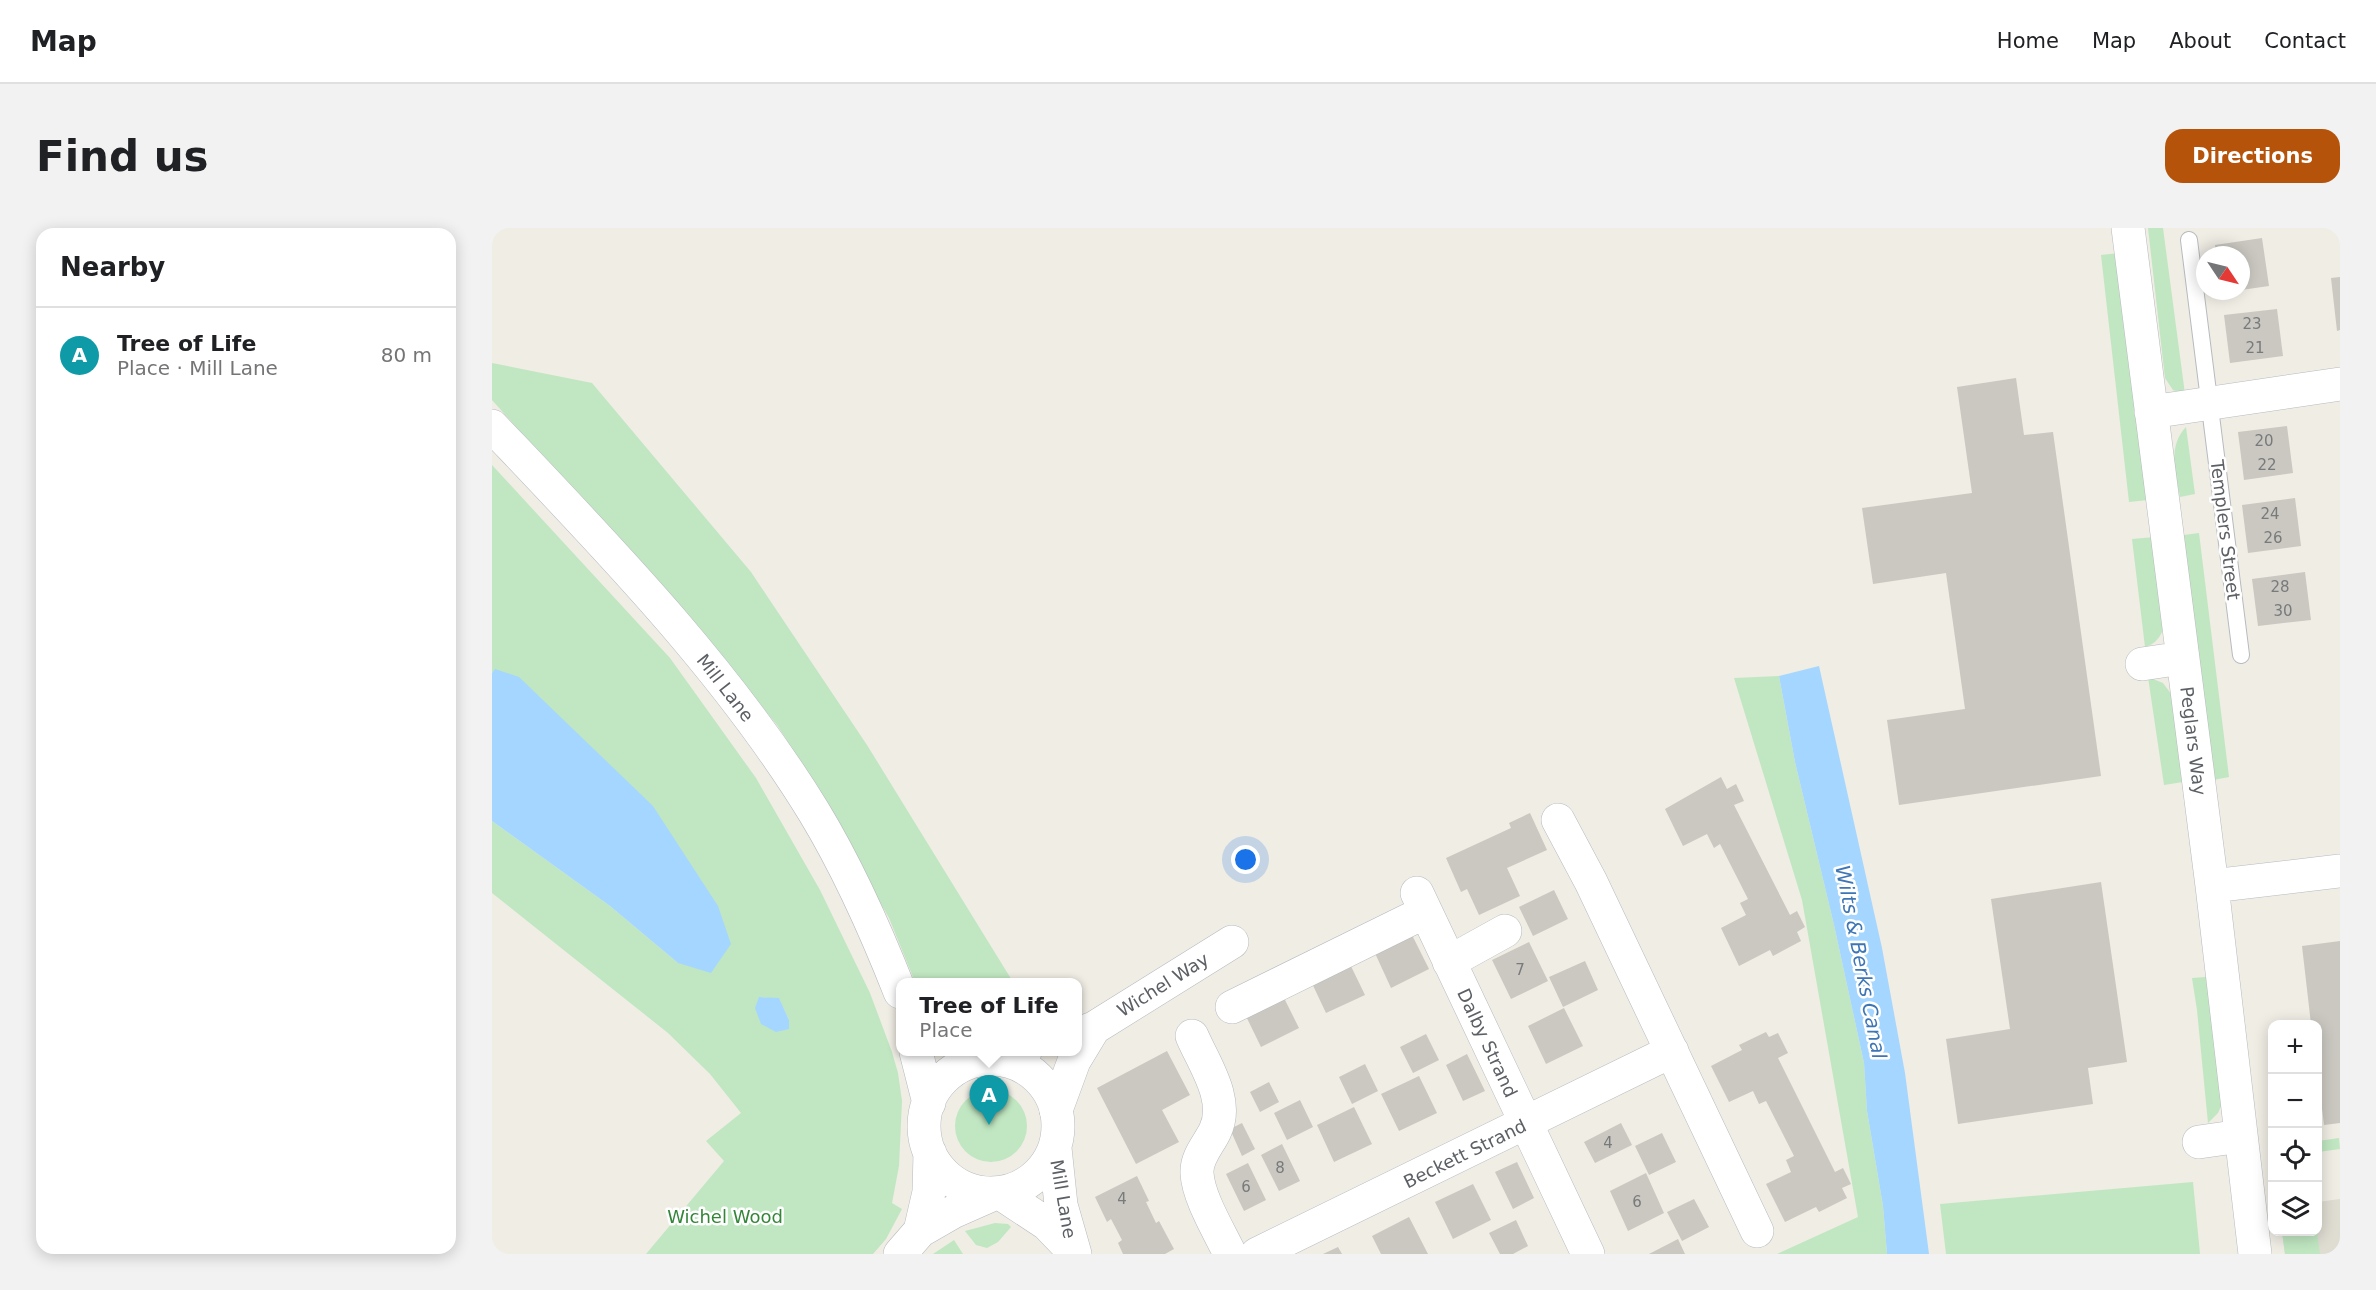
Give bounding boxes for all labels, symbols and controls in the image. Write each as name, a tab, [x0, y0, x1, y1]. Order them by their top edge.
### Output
text: Map	[30, 25, 97, 58]
text: Home	[1997, 29, 2059, 53]
text: Map	[2092, 29, 2136, 53]
text: About	[2169, 29, 2231, 53]
text: Contact	[2264, 29, 2346, 53]
button: Directions	[2165, 129, 2340, 183]
text: Find us	[36, 132, 209, 181]
north arrow	[2196, 246, 2250, 300]
text: Nearby	[60, 252, 165, 282]
house number: 23	[2242, 315, 2262, 333]
text: Tree of Life	[117, 331, 256, 356]
house number: 21	[2245, 339, 2265, 357]
text: A	[72, 343, 87, 367]
text: 80 m	[381, 343, 432, 367]
text: Place · Mill Lane	[117, 356, 278, 380]
house number: 20	[2254, 432, 2274, 450]
house number: 22	[2257, 456, 2277, 474]
street label: Templers Street	[2206, 458, 2245, 601]
house number: 24	[2260, 505, 2280, 523]
house number: 26	[2263, 529, 2283, 547]
house number: 28	[2270, 578, 2290, 596]
house number: 30	[2273, 602, 2293, 620]
street label: Mill Lane	[693, 650, 758, 726]
street label: Peglars Way	[2176, 685, 2211, 797]
your location	[1231, 845, 1260, 874]
water label: Wilts & Berks Canal	[1830, 863, 1892, 1061]
street label: Wichel Way	[1113, 948, 1213, 1021]
house number: 7	[1515, 961, 1525, 979]
popup	[896, 978, 1082, 1056]
street label: Dalby Strand	[1453, 985, 1522, 1100]
text: Tree of Life	[919, 993, 1059, 1018]
text: Place	[919, 1018, 973, 1042]
map controls	[2268, 1020, 2322, 1236]
button: +	[2268, 1020, 2322, 1074]
button: −	[2268, 1074, 2322, 1128]
pin: A	[970, 1076, 1008, 1125]
street label: Beckett Strand	[1400, 1115, 1529, 1192]
button: locate	[2268, 1128, 2322, 1182]
house number: 4	[1603, 1134, 1613, 1152]
street label: Mill Lane	[1046, 1158, 1081, 1240]
house number: 8	[1275, 1159, 1285, 1177]
house number: 6	[1241, 1178, 1251, 1196]
button: layers	[2268, 1182, 2322, 1236]
house number: 4	[1117, 1190, 1127, 1208]
house number: 6	[1632, 1193, 1642, 1211]
park label: Wichel Wood	[667, 1206, 783, 1227]

